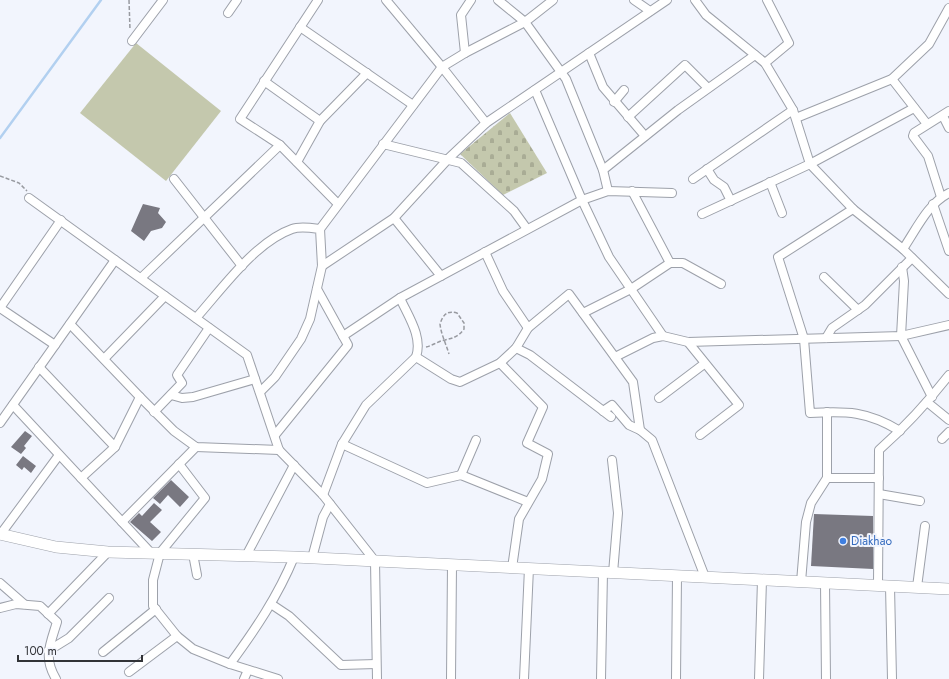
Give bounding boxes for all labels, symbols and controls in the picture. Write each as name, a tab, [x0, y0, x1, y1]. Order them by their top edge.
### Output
place label: Diakhao	[851, 532, 892, 550]
marker: Diakhao	[838, 536, 848, 546]
scale bar	[18, 637, 142, 663]
text: 100 m	[24, 642, 57, 660]

